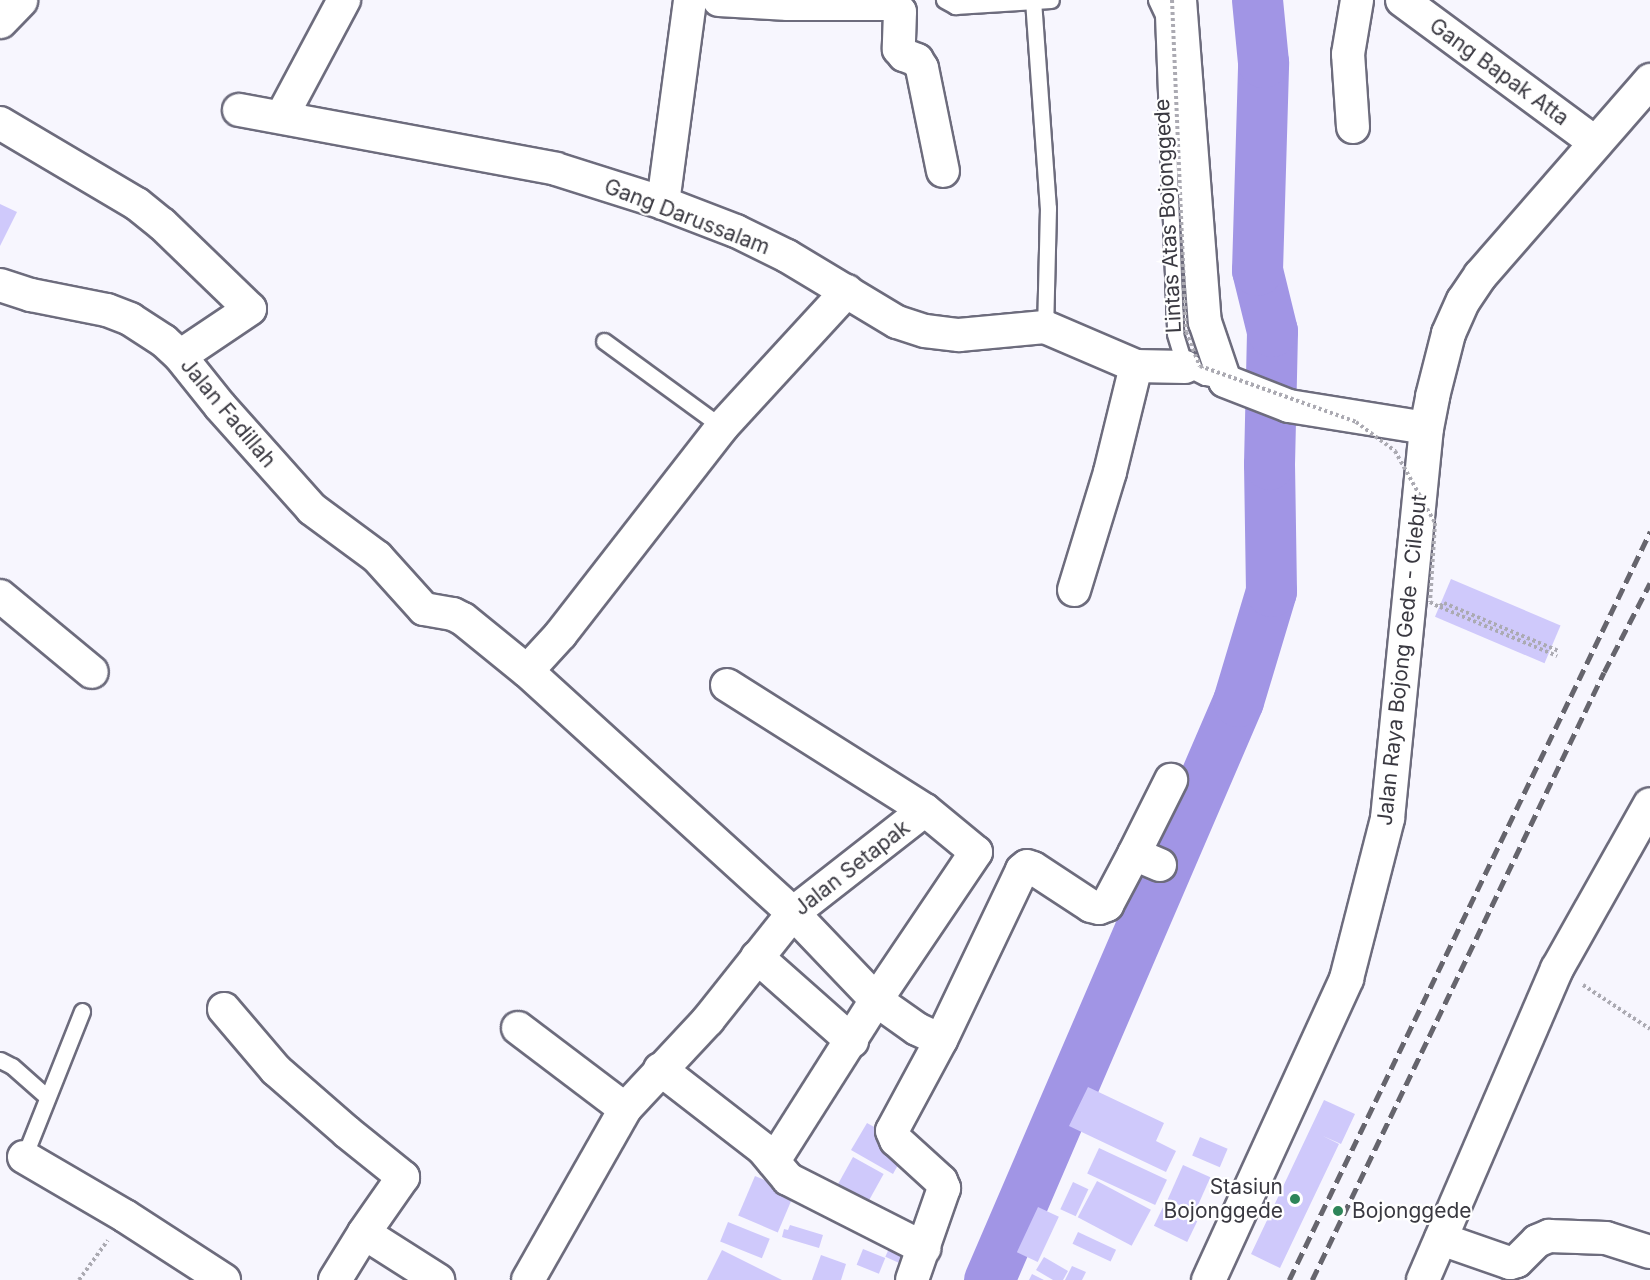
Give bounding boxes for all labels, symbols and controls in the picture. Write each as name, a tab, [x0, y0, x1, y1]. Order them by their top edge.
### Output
street label: Gang Bapak Atta	[1425, 13, 1573, 131]
street label: Lintas Atas Bojonggede	[1149, 98, 1187, 334]
street label: Gang Darussalam	[601, 174, 773, 260]
street label: Jalan Fadillah	[175, 353, 281, 473]
street label: Jalan Raya Bojong Gede - Cilebut	[1372, 493, 1432, 827]
street label: Jalan Setapak	[789, 815, 915, 921]
place label: Stasiun Bojonggede	[1163, 1174, 1283, 1224]
marker: Stasiun Bojonggede	[1288, 1192, 1302, 1206]
place label: Bojonggede	[1352, 1198, 1472, 1224]
marker: Bojonggede	[1329, 1202, 1347, 1220]

